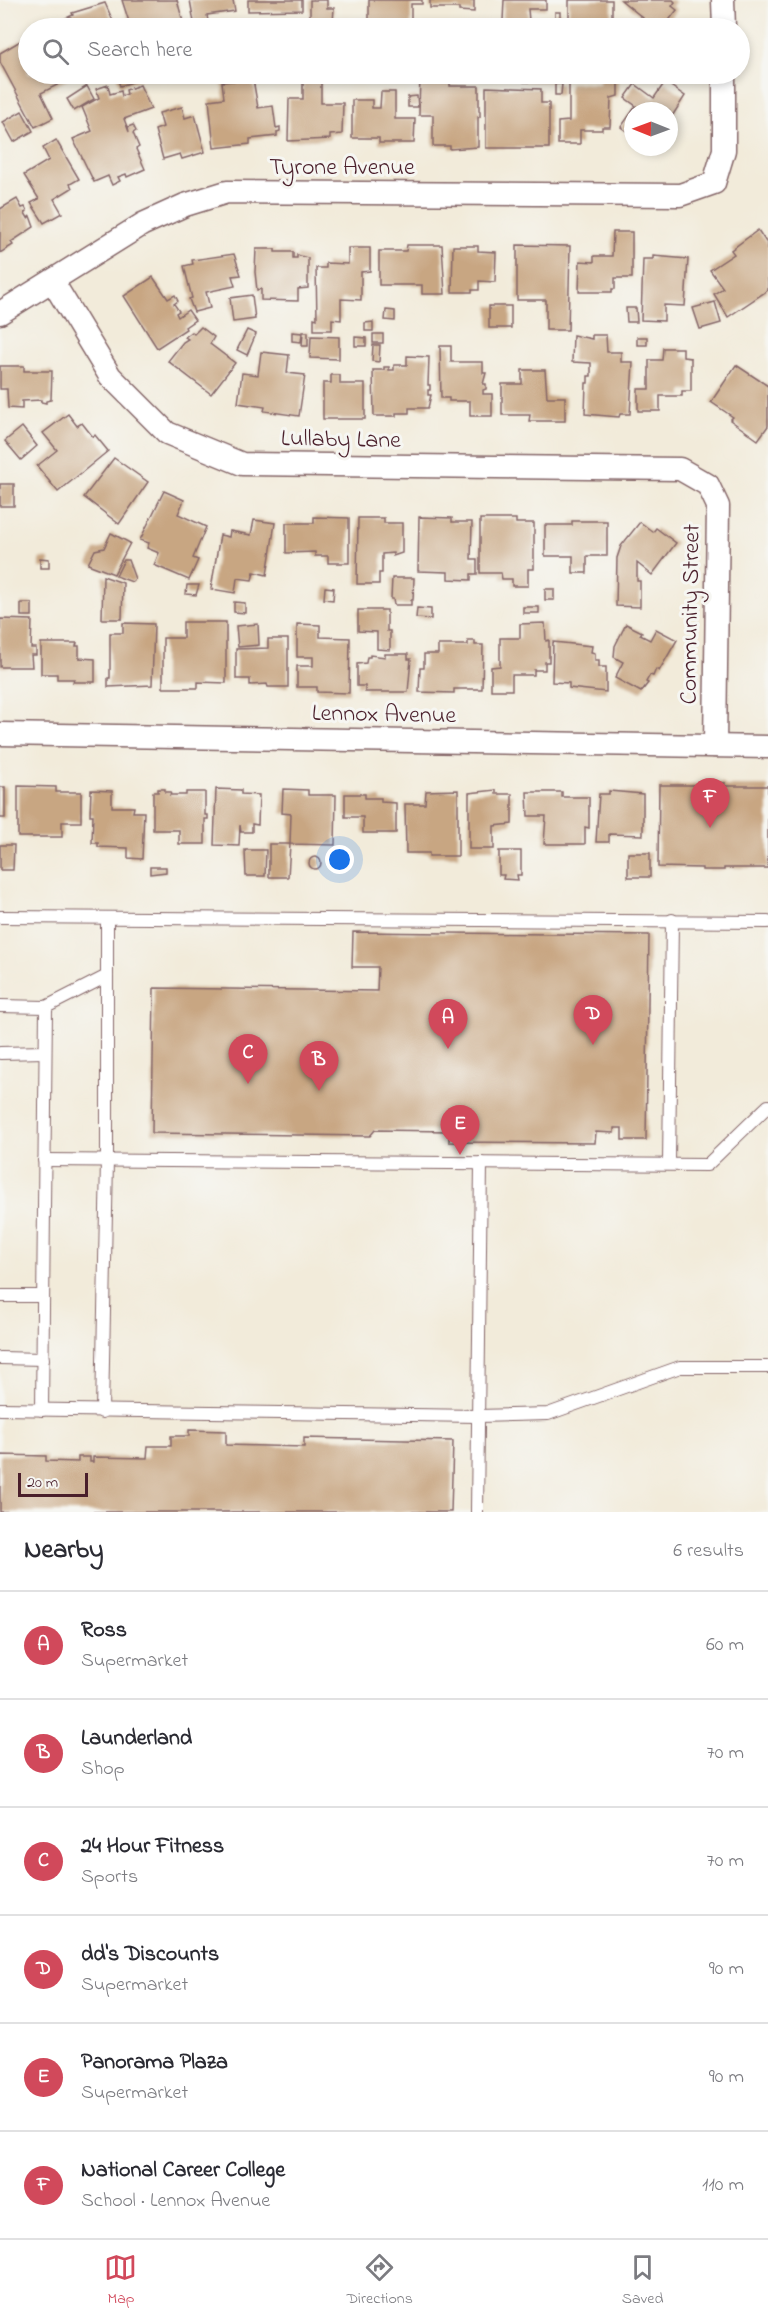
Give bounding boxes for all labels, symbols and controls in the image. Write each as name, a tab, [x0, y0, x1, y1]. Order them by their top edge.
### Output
search box	[18, 18, 750, 84]
icon: search	[39, 35, 72, 68]
text: Search here	[87, 35, 192, 67]
north arrow	[624, 102, 678, 156]
street label: Tyrone Avenue	[269, 151, 415, 187]
street label: Lullaby Lane	[281, 422, 402, 460]
street label: Community Street	[672, 523, 712, 705]
street label: Lennox Avenue	[312, 697, 457, 734]
pin: F	[690, 778, 730, 828]
your location	[325, 845, 354, 874]
pin: D	[574, 996, 612, 1045]
pin: A	[428, 1000, 468, 1049]
pin: C	[228, 1034, 268, 1084]
pin: B	[300, 1042, 338, 1091]
pin: E	[440, 1106, 480, 1155]
scale bar	[18, 1470, 88, 1498]
text: 20 m	[27, 1471, 58, 1495]
text: Nearby	[24, 1532, 103, 1570]
text: 6 results	[673, 1537, 744, 1566]
text: Ross	[81, 1615, 127, 1647]
text: A	[37, 1631, 50, 1660]
text: 60 m	[706, 1631, 744, 1660]
text: Supermarket	[81, 1647, 188, 1676]
text: Launderland	[81, 1723, 192, 1755]
text: B	[37, 1739, 50, 1768]
text: 70 m	[707, 1739, 744, 1768]
text: Shop	[81, 1755, 125, 1784]
text: 24 Hour Fitness	[81, 1831, 224, 1863]
text: C	[38, 1847, 49, 1876]
text: 70 m	[707, 1847, 744, 1876]
text: Sports	[81, 1863, 138, 1892]
text: dd's Discounts	[81, 1939, 219, 1971]
text: D	[36, 1955, 51, 1984]
text: 90 m	[709, 1955, 744, 1984]
text: Supermarket	[81, 1971, 188, 2000]
text: Panorama Plaza	[81, 2047, 228, 2079]
text: E	[37, 2063, 50, 2092]
text: 90 m	[709, 2063, 744, 2092]
text: Supermarket	[81, 2079, 188, 2108]
text: National Career College	[81, 2155, 285, 2187]
text: F	[37, 2171, 50, 2200]
text: 110 m	[702, 2171, 744, 2200]
text: School · Lennox Avenue	[81, 2187, 270, 2216]
tab: Map	[104, 2251, 137, 2311]
tab: Directions	[346, 2251, 413, 2311]
tab: Saved	[622, 2251, 664, 2311]

